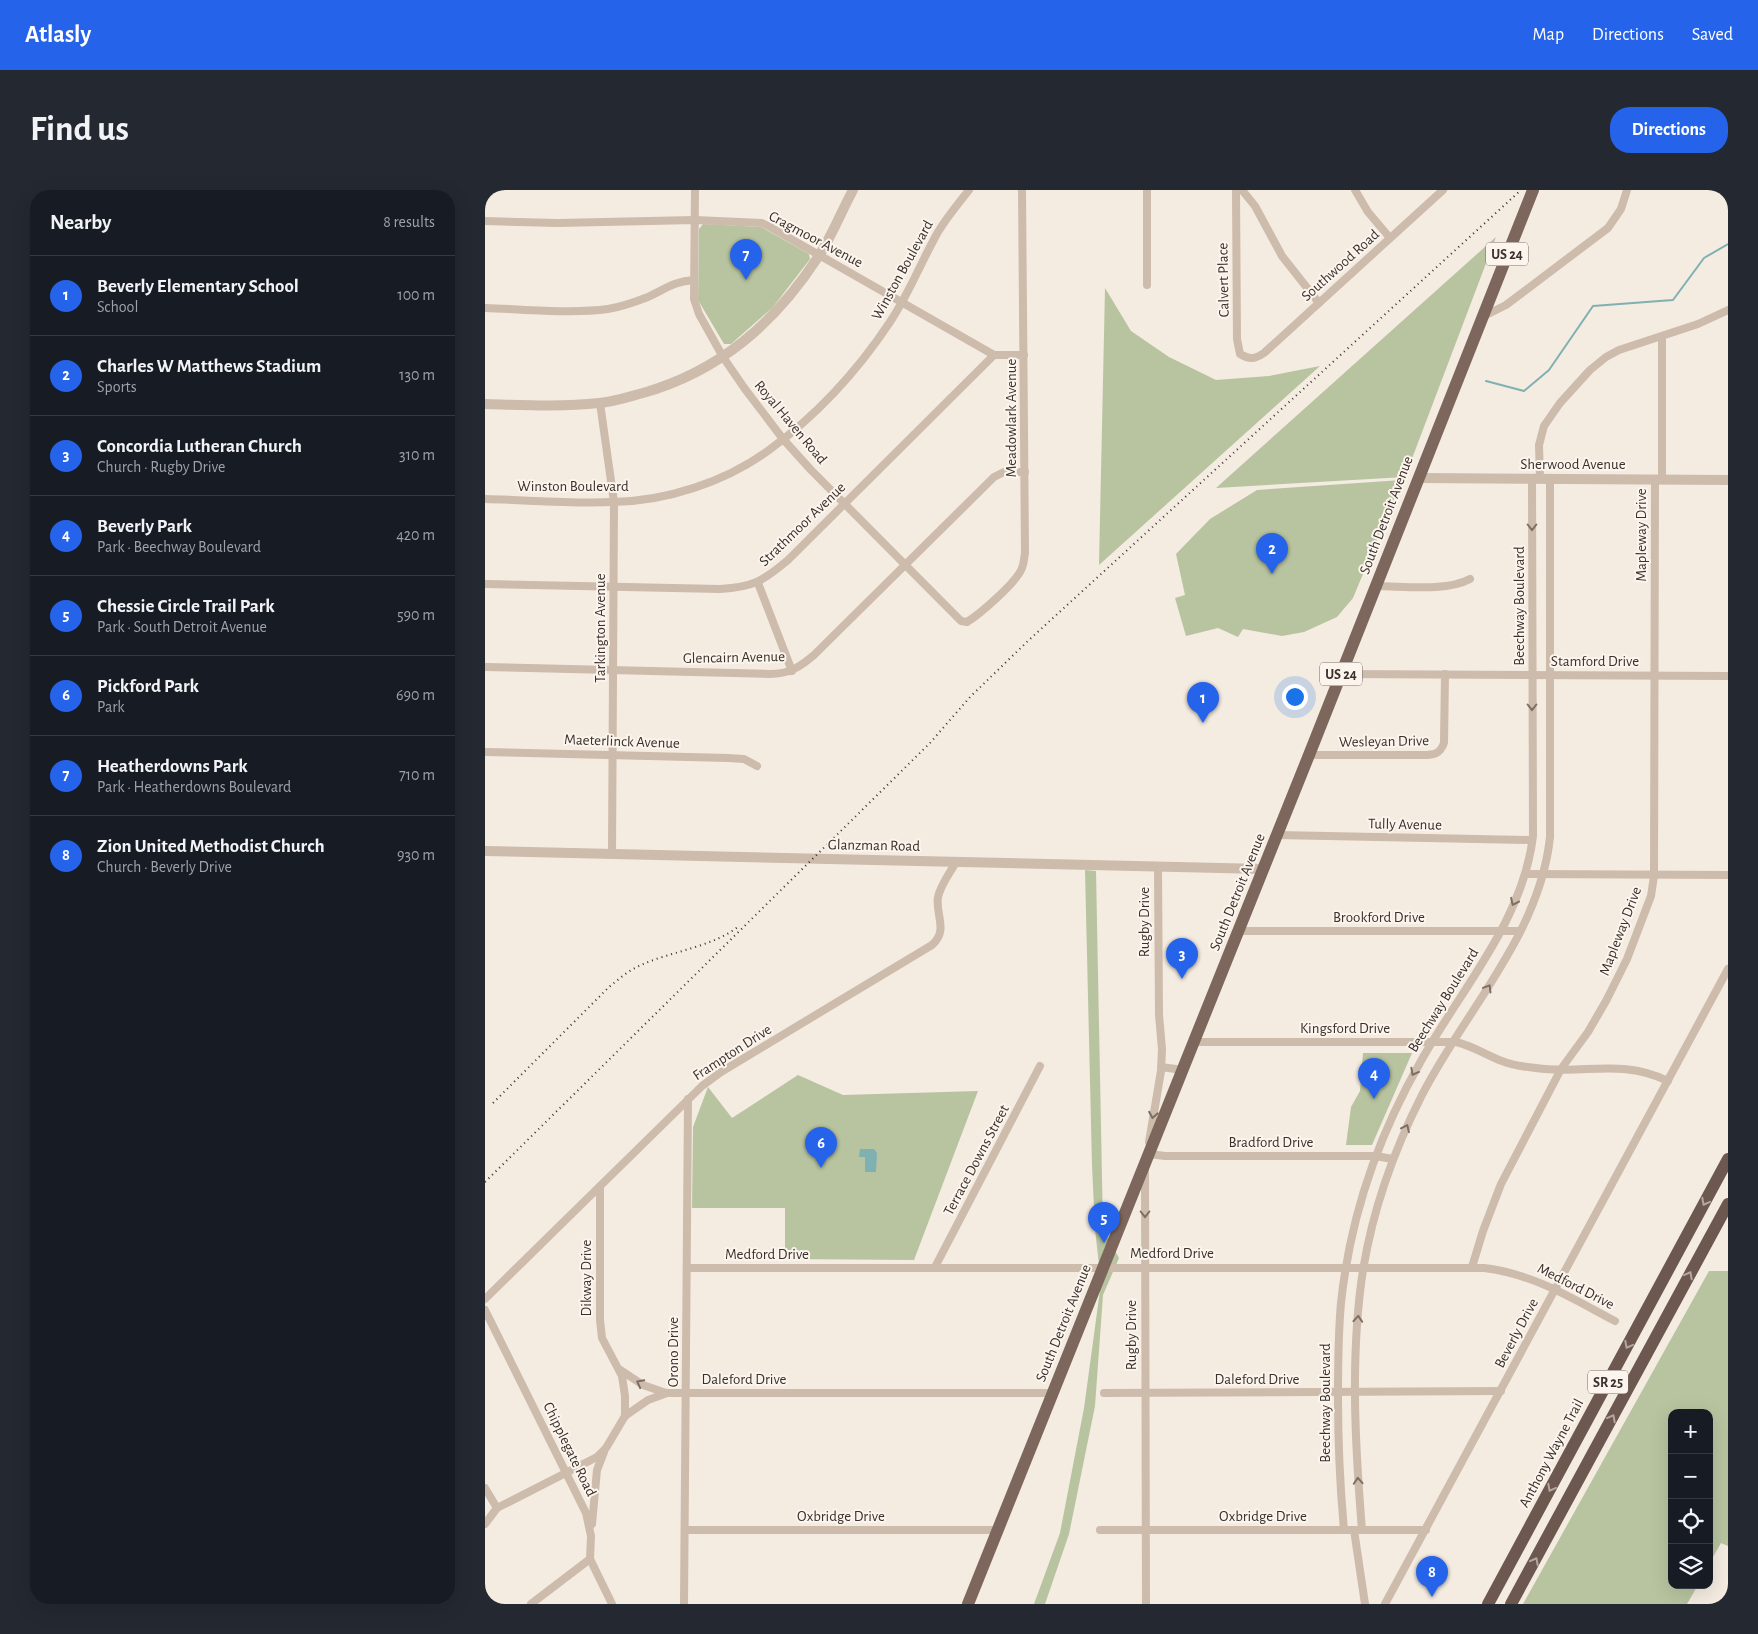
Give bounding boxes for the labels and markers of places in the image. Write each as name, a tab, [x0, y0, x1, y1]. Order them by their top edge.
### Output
pin: 7	[730, 239, 762, 280]
pin: 2	[1256, 533, 1288, 574]
pin: 1	[1187, 682, 1219, 723]
pin: 3	[1166, 938, 1198, 979]
pin: 4	[1358, 1058, 1390, 1099]
pin: 6	[805, 1127, 837, 1168]
pin: 5	[1088, 1202, 1120, 1243]
pin: 8	[1416, 1556, 1448, 1597]

